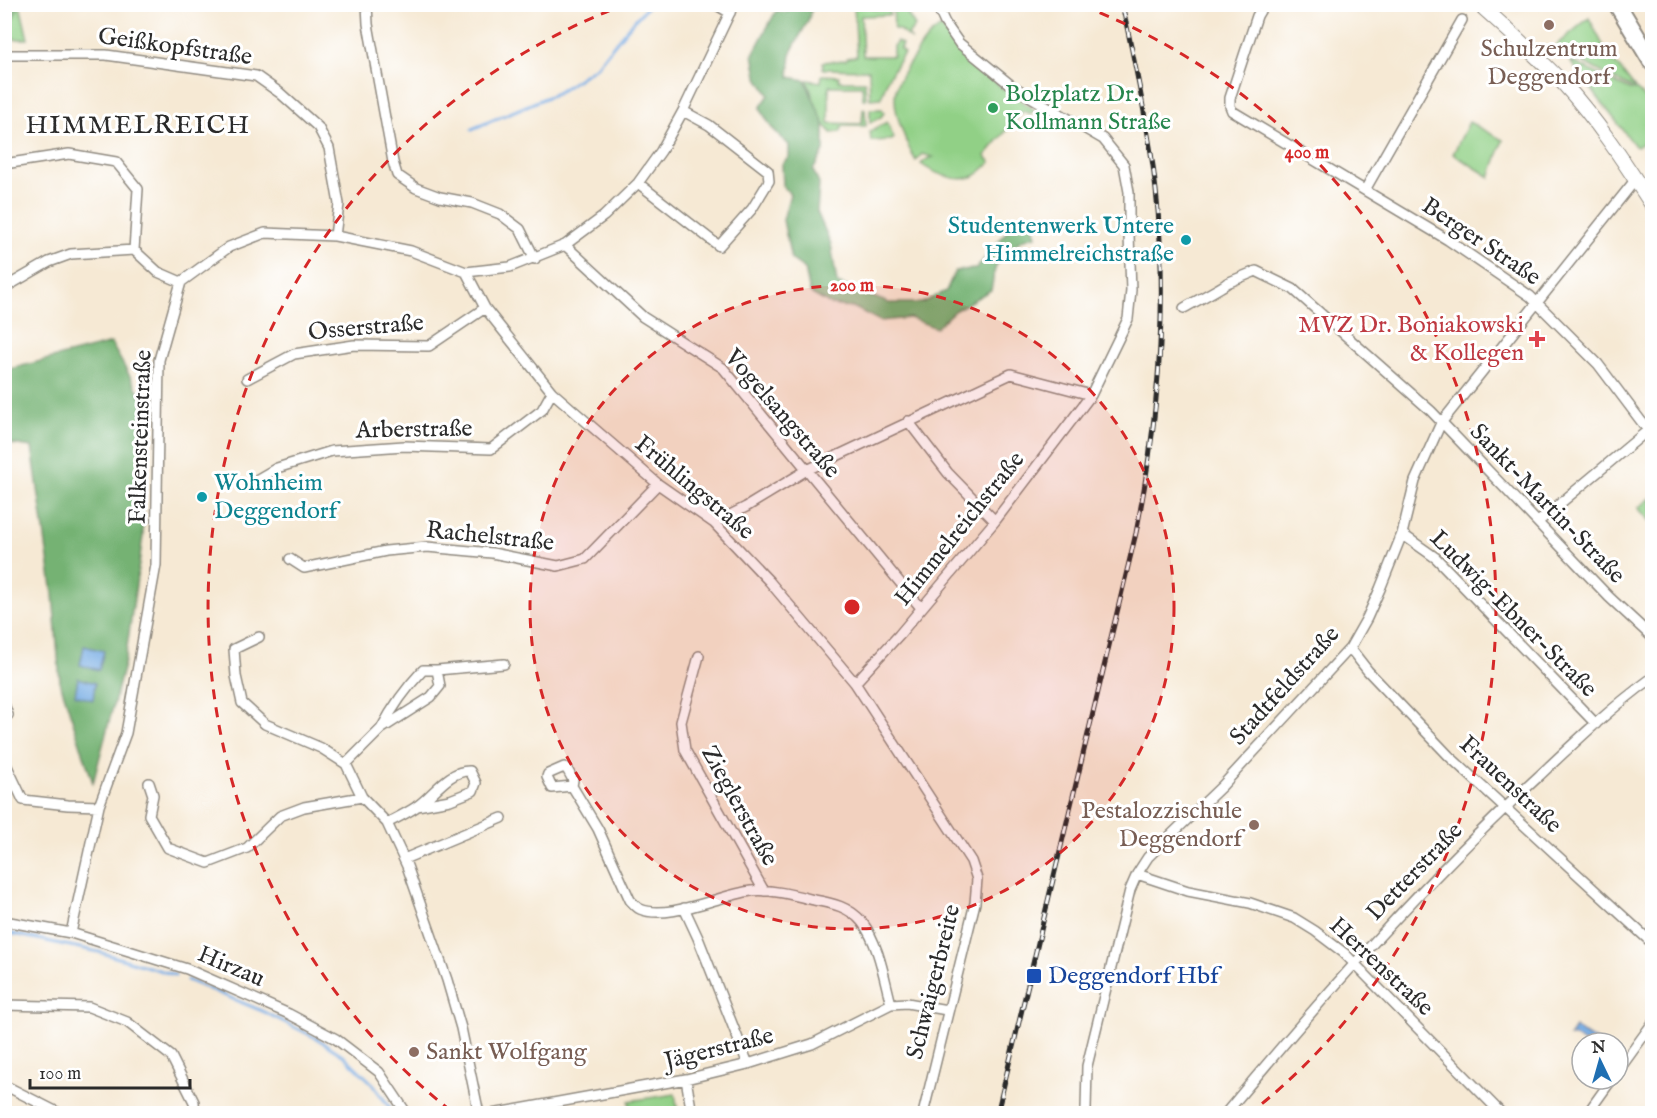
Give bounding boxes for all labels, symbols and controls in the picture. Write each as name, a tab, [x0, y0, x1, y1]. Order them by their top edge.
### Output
marker: Schulzentrum Deggendorf	[1542, 18, 1556, 32]
street label: Geißkopfstraße	[96, 21, 254, 73]
place label: Schulzentrum Deggendorf	[1480, 34, 1618, 93]
place label: Bolzplatz Dr. Kollmann Straße	[1005, 79, 1171, 138]
marker: Bolzplatz Dr. Kollmann Straße	[986, 101, 1000, 115]
district label: HIMMELREICH	[26, 109, 250, 142]
text: 400 m	[1285, 142, 1329, 165]
street label: Berger Straße	[1416, 191, 1546, 293]
place label: Studentenwerk Untere Himmelreichstraße	[948, 211, 1174, 270]
marker: Studentenwerk Untere Himmelreichstraße	[1179, 233, 1193, 247]
text: 200 m	[830, 275, 874, 298]
street label: Osserstraße	[307, 308, 425, 348]
place label: MVZ Dr. Boniakowski & Kollegen	[1298, 310, 1524, 369]
marker: MVZ Dr. Boniakowski & Kollegen	[1528, 330, 1546, 348]
street label: Vogelsangstraße	[717, 342, 847, 485]
street label: Falkensteinstraße	[122, 349, 160, 525]
street label: Arberstraße	[354, 413, 473, 447]
street label: Sankt-Martin-Straße	[1463, 417, 1631, 591]
street label: Frühlingstraße	[628, 429, 760, 547]
street label: Himmelreichstraße	[888, 445, 1032, 613]
place label: Wohnheim Deggendorf	[214, 468, 342, 527]
marker: Wohnheim Deggendorf	[195, 490, 209, 504]
street label: Rachelstraße	[425, 515, 555, 559]
street label: Ludwig-Ebner-Straße	[1423, 524, 1603, 704]
centre of rings	[842, 597, 862, 617]
street label: Stadtfeldstraße	[1223, 620, 1347, 752]
street label: Frauenstraße	[1452, 729, 1568, 841]
street label: Zieglerstraße	[693, 740, 785, 872]
place label: Pestalozzischule Deggendorf	[1081, 796, 1246, 855]
street label: Detterstraße	[1360, 816, 1470, 928]
marker: Pestalozzischule Deggendorf	[1247, 818, 1261, 832]
street label: Schwaigerbreite	[900, 901, 968, 1063]
street label: Herrenstraße	[1322, 911, 1440, 1023]
street label: Hirzau	[193, 939, 269, 995]
place label: Deggendorf Hbf	[1048, 961, 1223, 992]
marker: Deggendorf Hbf	[1025, 967, 1043, 985]
street label: Jägerstraße	[658, 1020, 777, 1078]
north arrow	[1570, 1031, 1630, 1091]
place label: Sankt Wolfgang	[426, 1037, 588, 1068]
text: N	[1590, 1037, 1607, 1059]
marker: Sankt Wolfgang	[407, 1045, 421, 1059]
scale bar	[30, 1052, 190, 1090]
text: 100 m	[39, 1063, 81, 1086]

